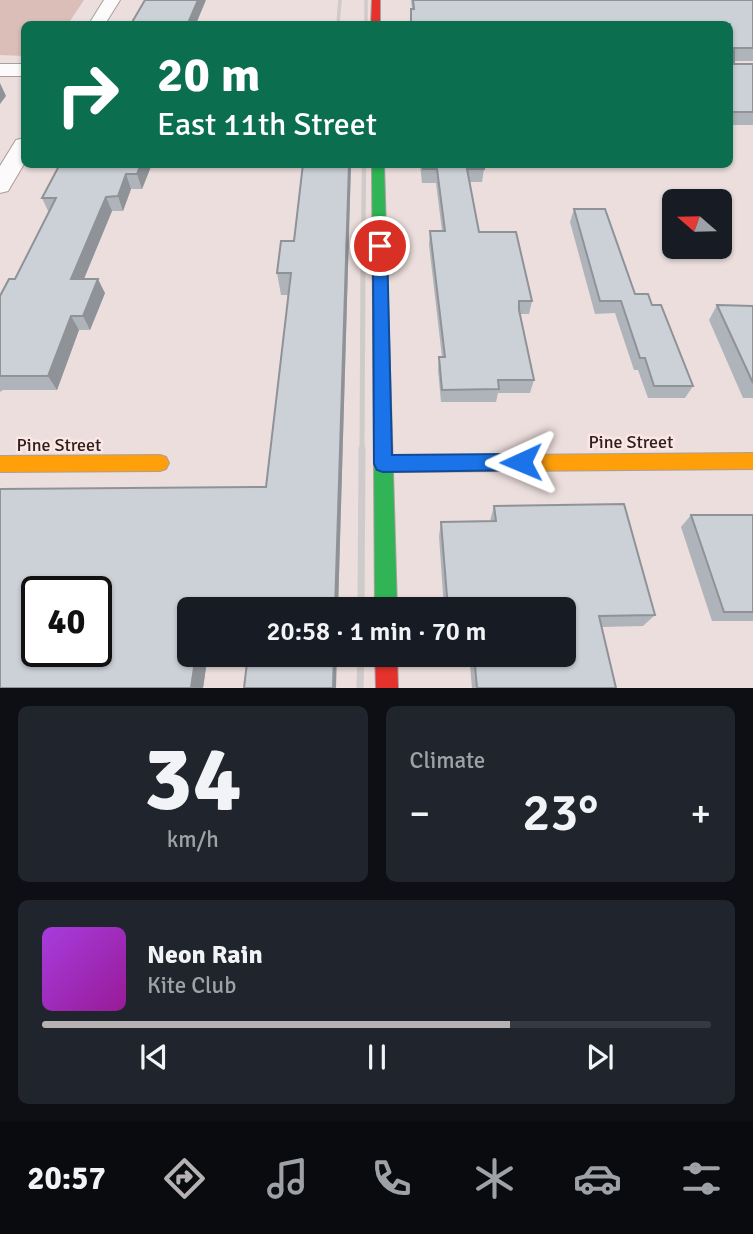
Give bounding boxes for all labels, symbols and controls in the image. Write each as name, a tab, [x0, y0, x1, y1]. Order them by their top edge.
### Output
text: 20 m	[157, 45, 260, 105]
icon: right	[42, 49, 133, 140]
text: East 11th Street	[157, 105, 377, 144]
north arrow	[662, 189, 732, 259]
map controls	[662, 189, 732, 259]
pin	[350, 216, 410, 276]
icon: arrive	[361, 227, 399, 265]
position arrow	[484, 425, 558, 499]
street label: Pine Street	[589, 431, 673, 453]
street label: Pine Street	[17, 434, 101, 456]
speed limit sign: 40	[21, 576, 112, 667]
text: 20:58 · 1 min · 70 m	[267, 616, 486, 648]
text: 34	[144, 723, 242, 836]
text: Climate	[410, 746, 485, 775]
text: 23°	[522, 781, 598, 845]
text: −	[410, 790, 430, 837]
text: +	[690, 790, 711, 837]
text: km/h	[167, 825, 219, 854]
text: Neon Rain	[147, 939, 263, 971]
text: Kite Club	[147, 971, 236, 1000]
icon: previous	[135, 1038, 173, 1076]
icon: pause	[358, 1038, 396, 1076]
icon: next	[581, 1038, 619, 1076]
icon: directions	[160, 1154, 209, 1203]
icon: music	[263, 1154, 312, 1203]
icon: phone	[367, 1154, 416, 1203]
icon: climate	[470, 1154, 519, 1203]
icon: car	[573, 1154, 622, 1203]
icon: filters	[677, 1154, 726, 1203]
text: 20:57	[27, 1159, 106, 1198]

